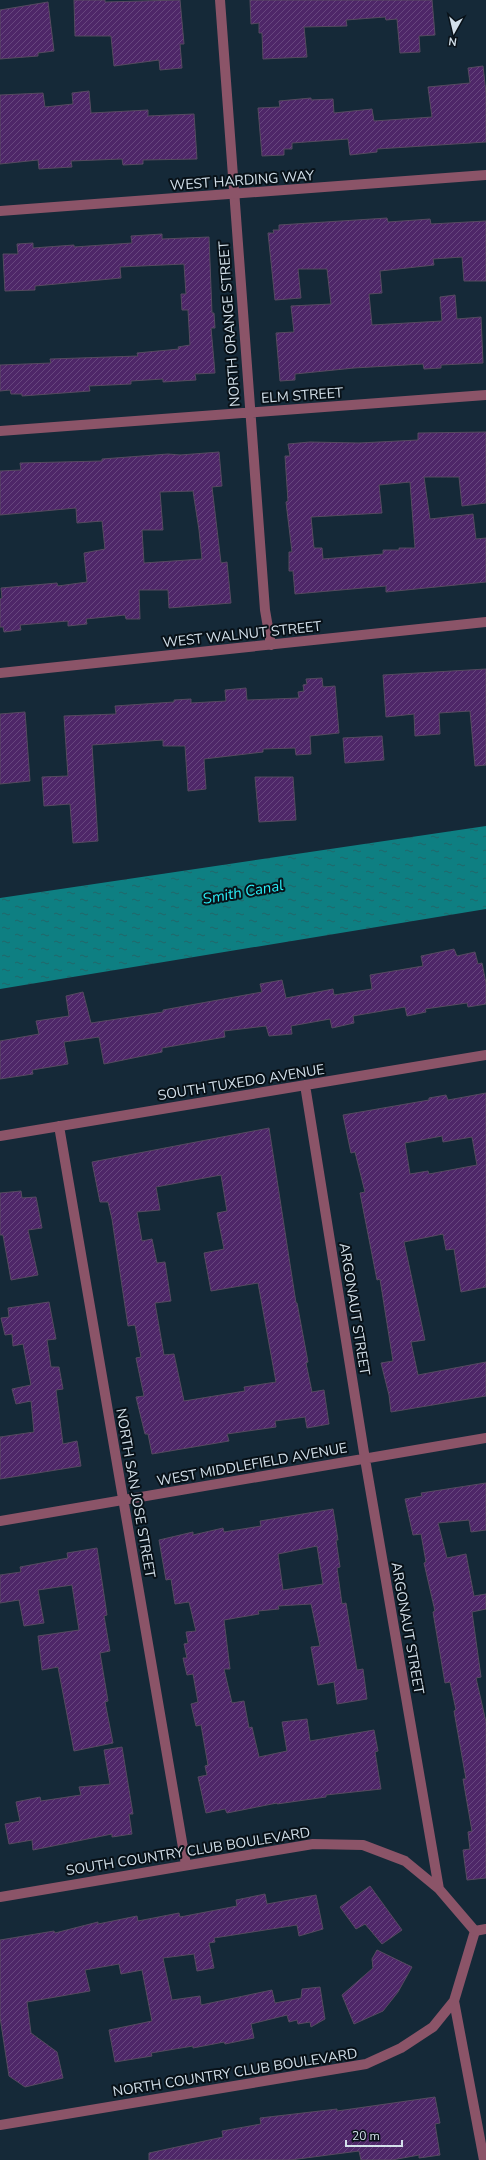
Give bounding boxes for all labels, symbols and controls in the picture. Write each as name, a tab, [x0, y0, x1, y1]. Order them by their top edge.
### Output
north arrow	[434, 12, 474, 52]
text: N	[448, 33, 458, 49]
street label: WEST HARDING WAY	[169, 166, 315, 195]
street label: NORTH ORANGE STREET	[214, 240, 245, 407]
street label: ELM STREET	[260, 383, 344, 408]
street label: WEST WALNUT STREET	[162, 617, 323, 652]
water label: Smith Canal	[201, 875, 285, 909]
street label: SOUTH TUXEDO AVENUE	[156, 1060, 326, 1105]
street label: ARGONAUT STREET	[335, 1241, 374, 1377]
street label: NORTH SAN JOSE STREET	[111, 1407, 160, 1580]
street label: WEST MIDDLEFIELD AVENUE	[155, 1438, 349, 1491]
street label: ARGONAUT STREET	[387, 1561, 429, 1696]
street label: SOUTH COUNTRY CLUB BOULEVARD	[65, 1823, 312, 1880]
street label: NORTH COUNTRY CLUB BOULEVARD	[111, 2044, 359, 2101]
scale bar	[346, 2122, 402, 2148]
text: 20 m	[352, 2128, 380, 2144]

